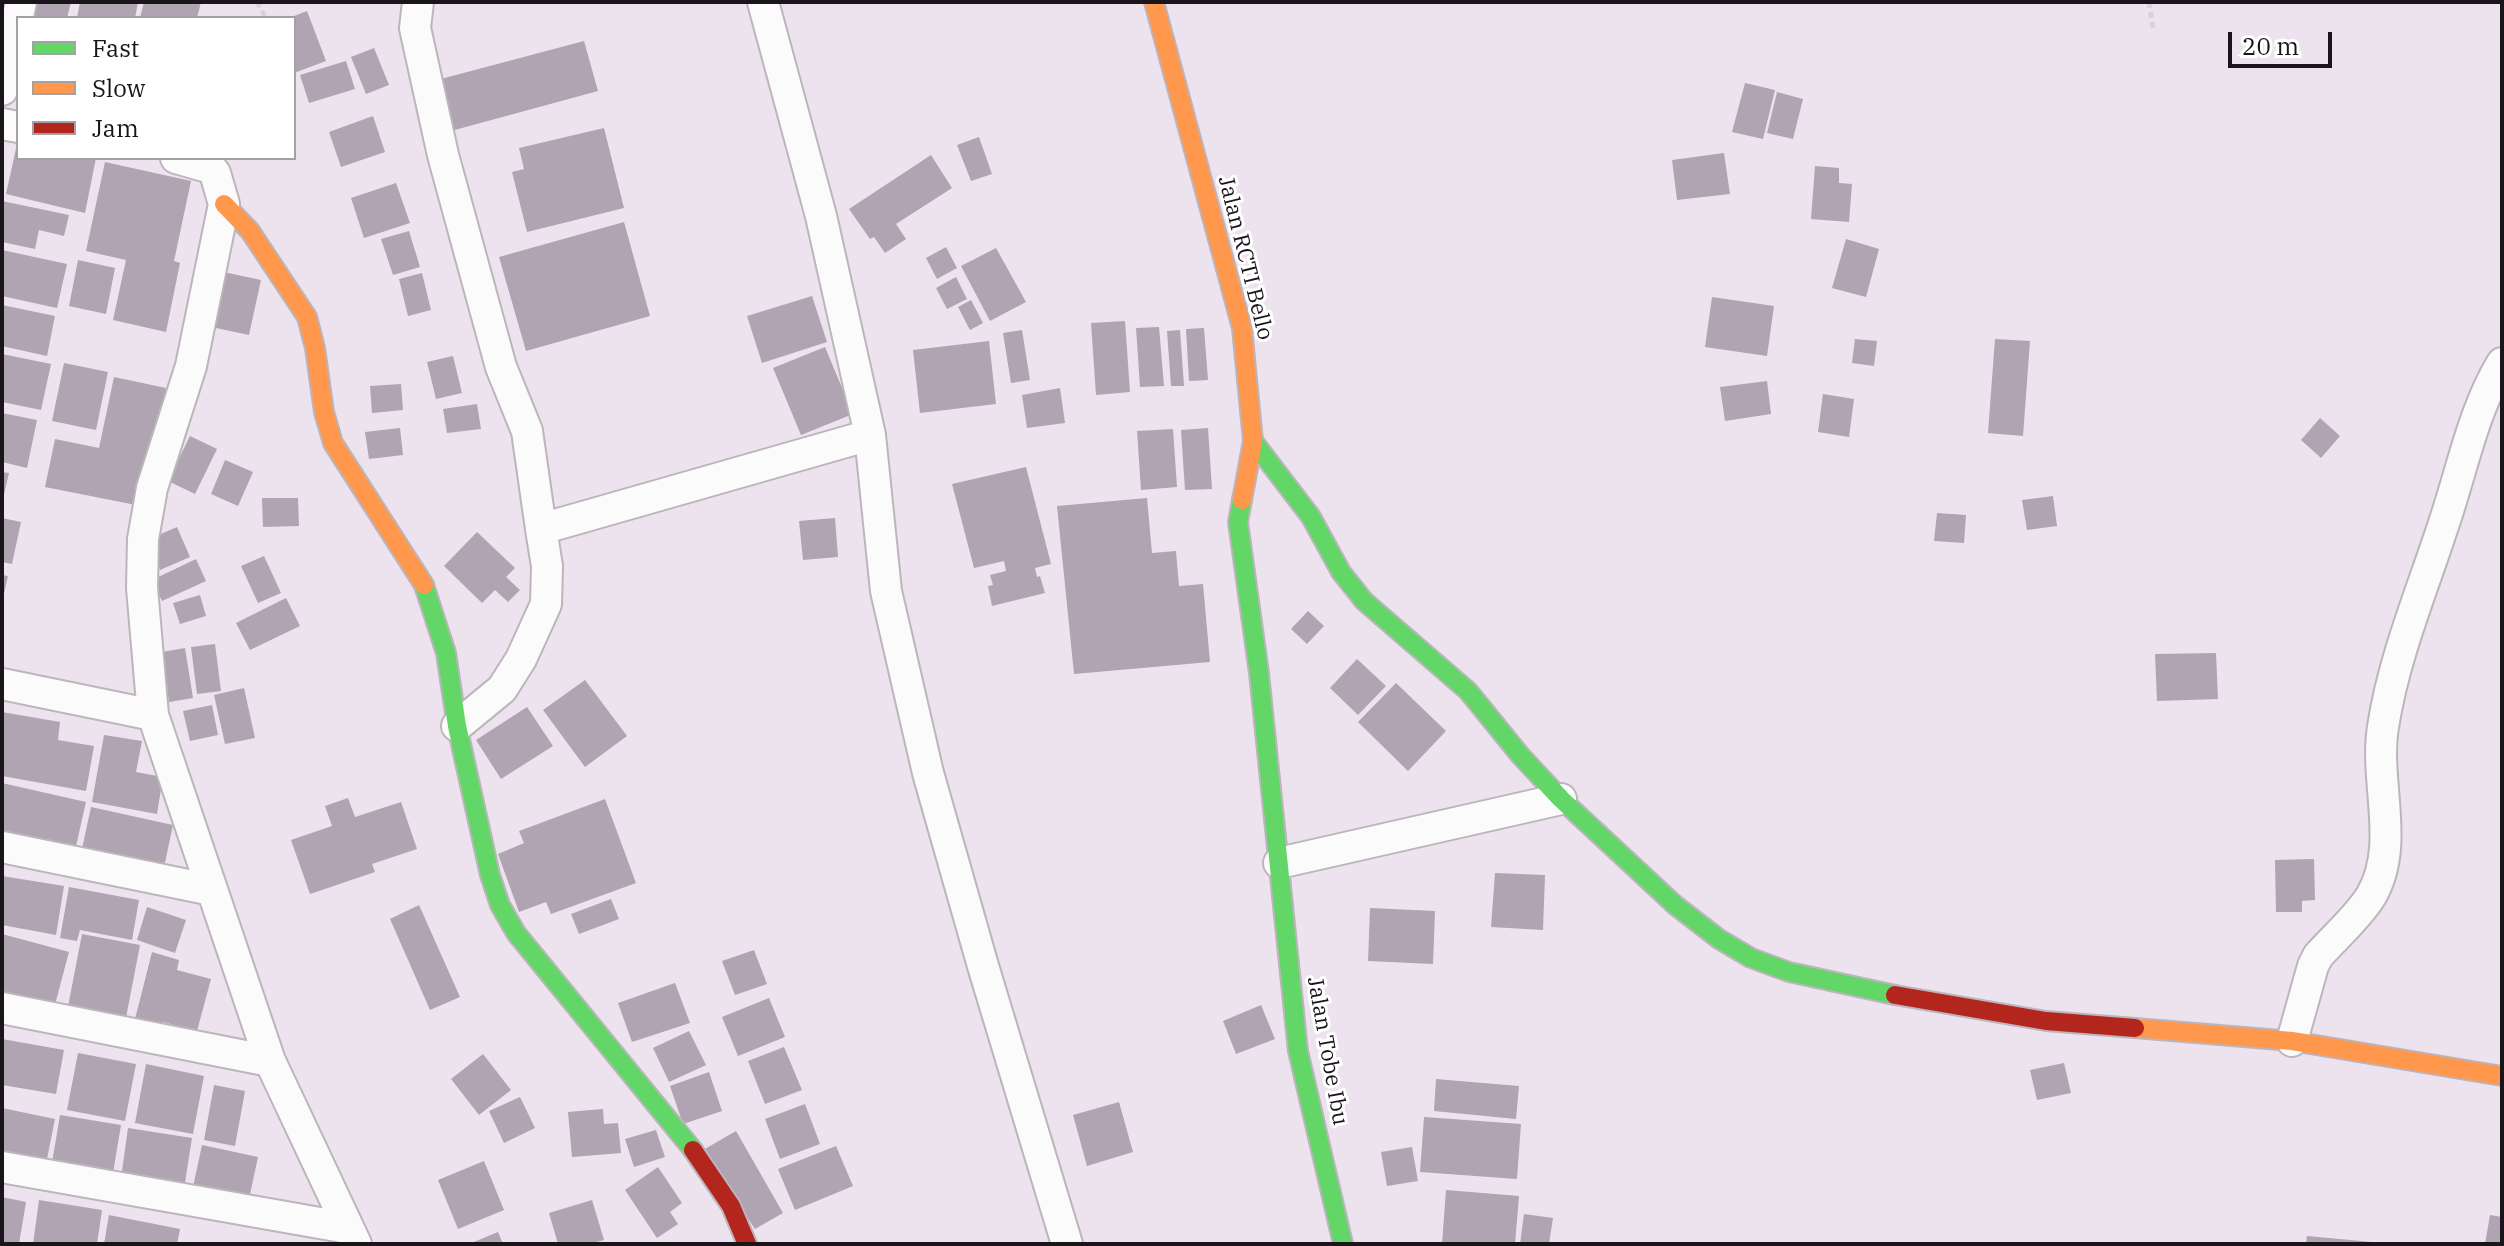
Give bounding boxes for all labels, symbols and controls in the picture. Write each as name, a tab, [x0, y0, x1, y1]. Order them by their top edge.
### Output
legend	[16, 16, 296, 160]
scale bar	[2232, 16, 2336, 66]
text: 20 m	[2242, 30, 2299, 62]
text: Fast	[92, 32, 139, 64]
text: Slow	[92, 72, 145, 104]
text: Jam	[92, 112, 139, 144]
street label: Jalan RCTI Bello	[1212, 173, 1278, 343]
street label: Jalan Tobe Ibu	[1301, 975, 1353, 1127]

